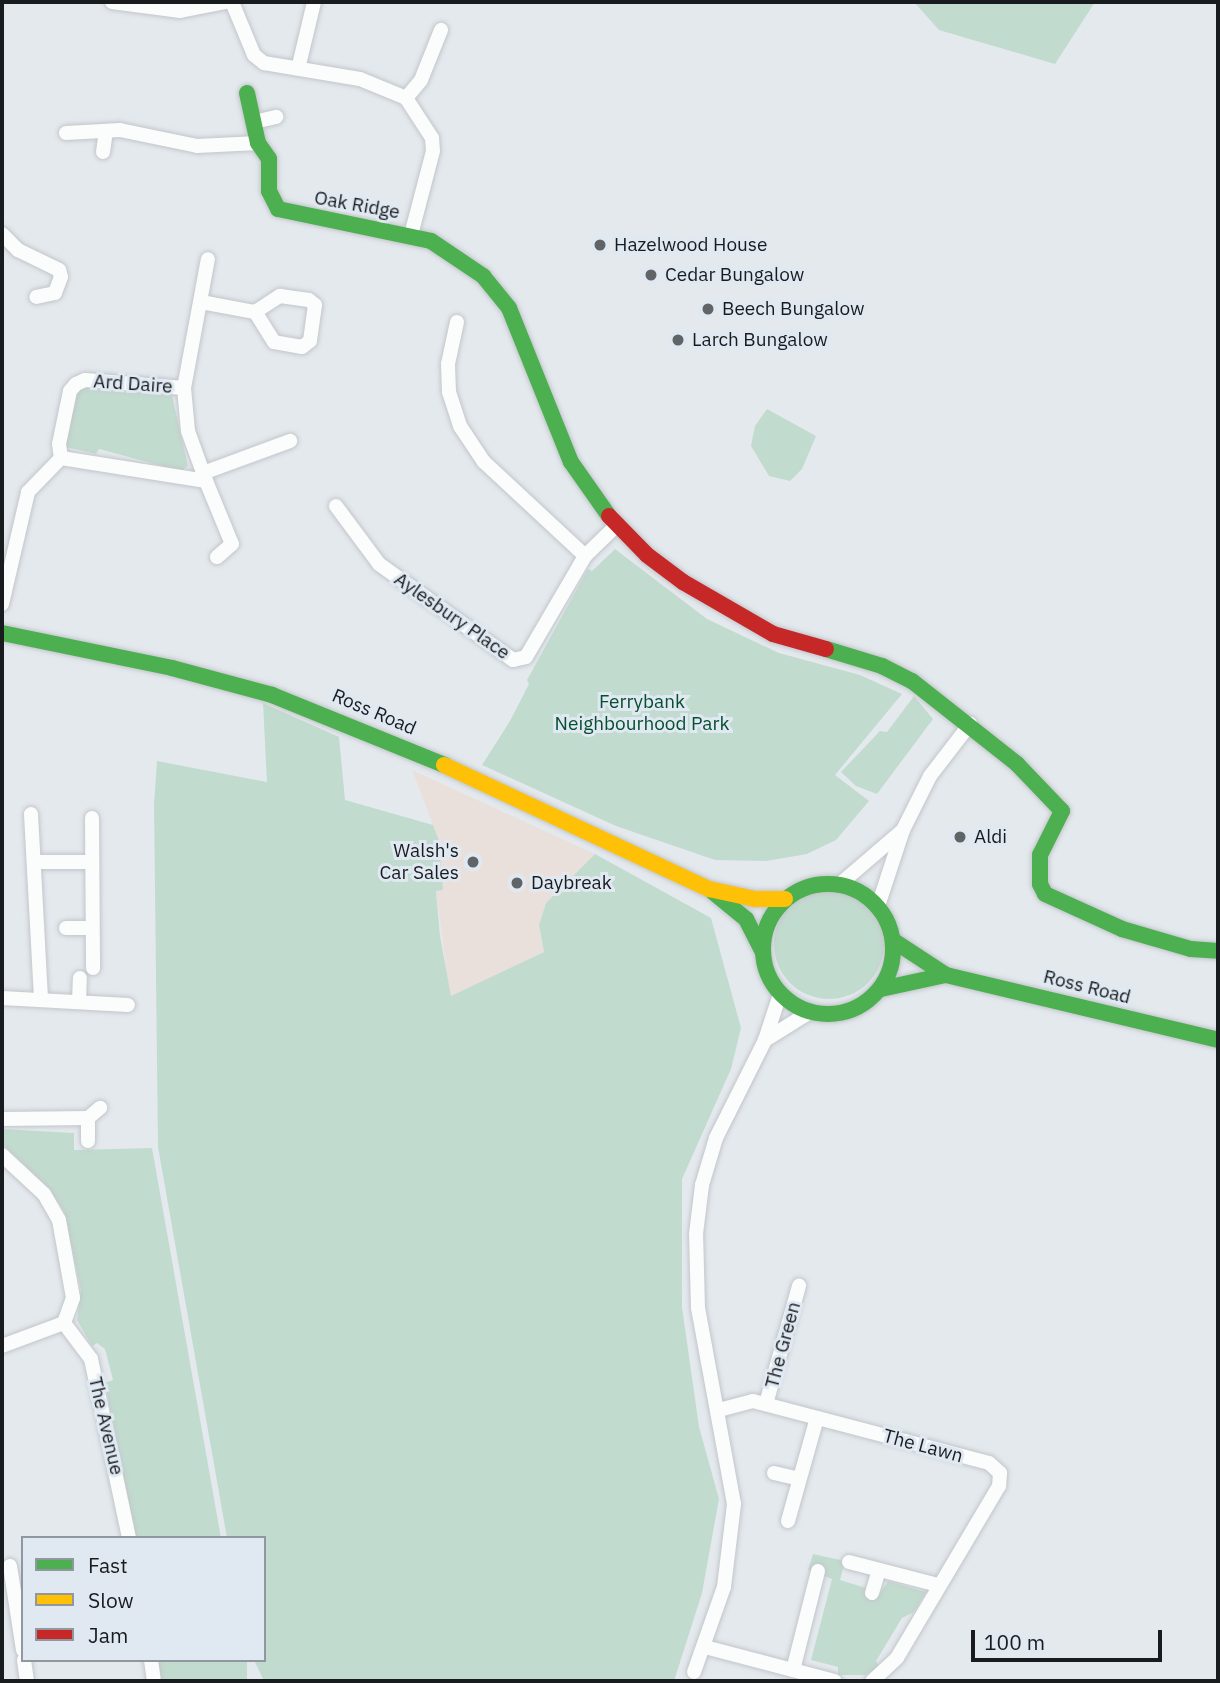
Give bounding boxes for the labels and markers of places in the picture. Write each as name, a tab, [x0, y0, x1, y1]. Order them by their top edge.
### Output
place label: Hazelwood House	[614, 234, 768, 256]
marker: Hazelwood House	[592, 237, 608, 253]
place label: Cedar Bungalow	[665, 264, 804, 286]
marker: Cedar Bungalow	[643, 267, 659, 283]
place label: Beech Bungalow	[722, 298, 865, 320]
marker: Beech Bungalow	[700, 301, 716, 317]
place label: Larch Bungalow	[692, 329, 828, 351]
marker: Larch Bungalow	[670, 332, 686, 348]
place label: Aldi	[974, 826, 1007, 848]
marker: Aldi	[952, 829, 968, 845]
place label: Walsh's Car Sales	[380, 840, 459, 884]
marker: Walsh's Car Sales	[465, 854, 481, 870]
place label: Daybreak	[531, 872, 612, 894]
marker: Daybreak	[509, 875, 525, 891]

